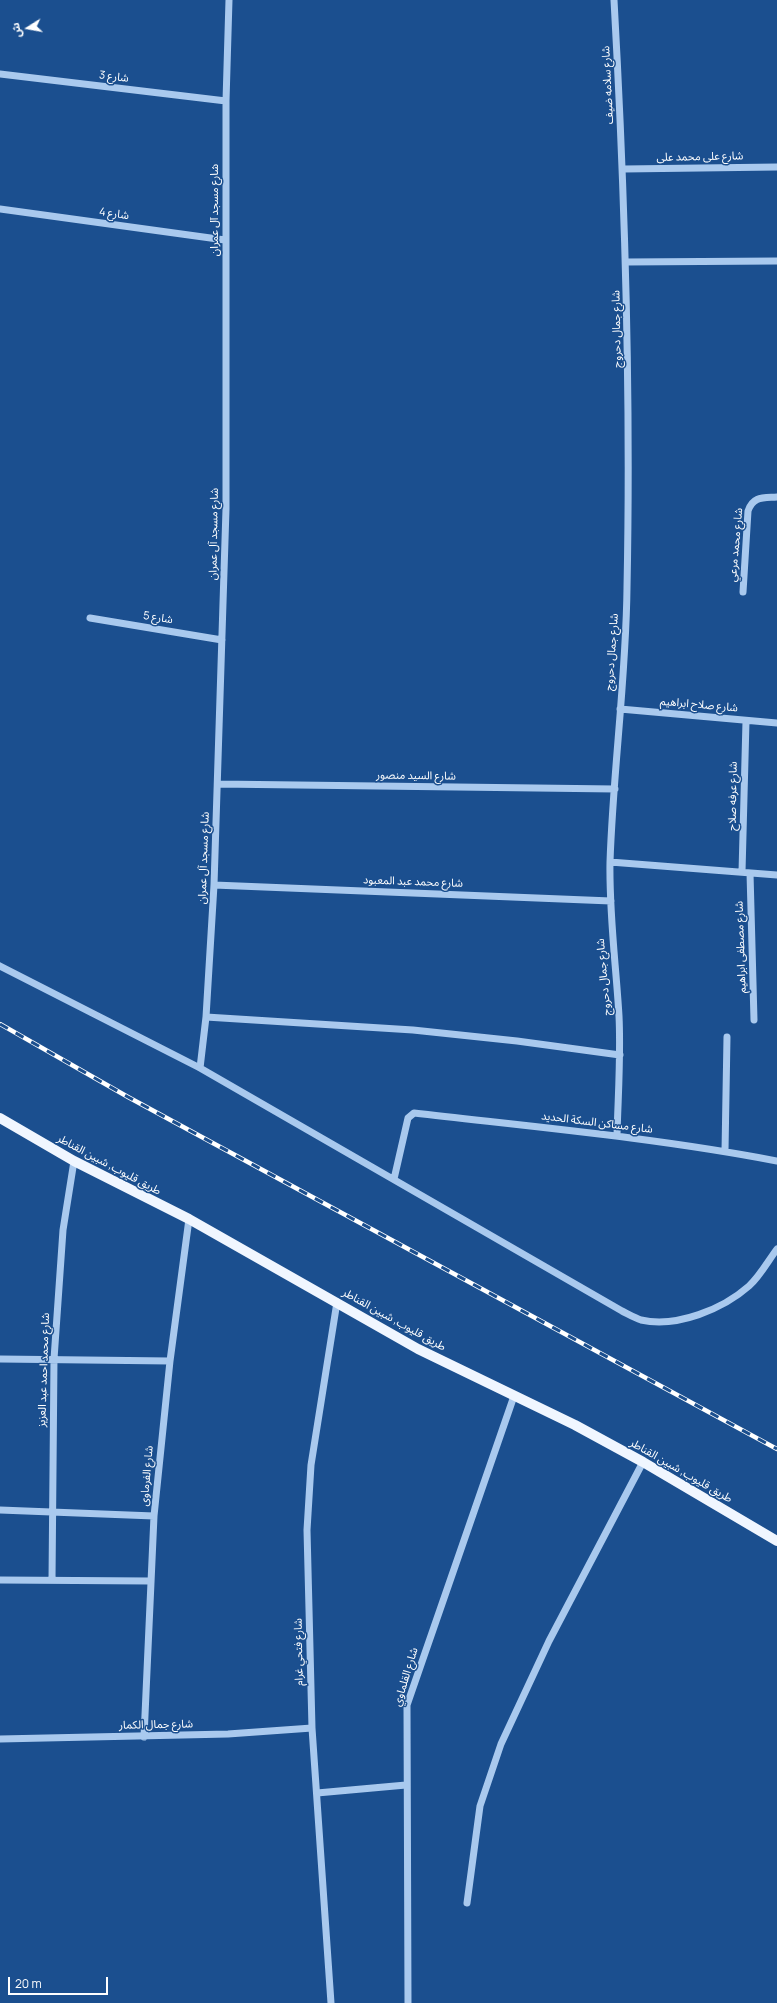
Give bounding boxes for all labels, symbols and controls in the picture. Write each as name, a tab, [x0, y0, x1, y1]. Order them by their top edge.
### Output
north arrow	[8, 8, 48, 48]
text: ش	[7, 22, 25, 39]
street label: شارع سلامه ضيف	[599, 46, 617, 124]
street label: شارع 3	[98, 69, 130, 85]
street label: شارع على محمد على	[656, 150, 744, 164]
street label: شارع مسجد آل عمران	[208, 164, 222, 256]
street label: شارع 4	[98, 205, 130, 223]
street label: شارع جمال دحروج	[610, 290, 624, 368]
street label: شارع مسجد آل عمران	[207, 488, 221, 580]
street label: شارع محمد مرعي	[726, 507, 746, 583]
street label: شارع 5	[142, 609, 174, 627]
street label: شارع جمال دحروج	[603, 613, 621, 691]
street label: شارع صلاح ابراهيم	[659, 695, 739, 715]
street label: شارع عرفه صلاح	[726, 761, 740, 831]
street label: شارع السيد منصور	[376, 769, 456, 783]
street label: شارع مسجد آل عمران	[196, 812, 212, 904]
street label: شارع محمد عبد المعبود	[363, 874, 463, 890]
street label: شارع مصطفى ابراهيم	[733, 901, 749, 993]
street label: شارع جمال دحروج	[594, 938, 614, 1016]
street label: شارع مساكن السكة الحديد	[541, 1110, 653, 1136]
street label: طريق قليوب, شبين القناطر	[55, 1132, 163, 1198]
street label: طريق قليوب, شبين القناطر	[340, 1286, 448, 1354]
street label: شارع محمد احمد عبد العزيز	[35, 1313, 53, 1427]
street label: طريق قليوب, شبين القناطر	[628, 1436, 734, 1506]
street label: شارع الفرماوى	[138, 1445, 156, 1507]
street label: شارع فتحي غرام	[292, 1618, 306, 1686]
street label: شارع القلماوي	[391, 1646, 421, 1708]
street label: شارع جمال الكمار	[119, 1718, 193, 1732]
scale bar	[10, 1969, 110, 1995]
text: 20 m	[15, 1975, 42, 1992]

